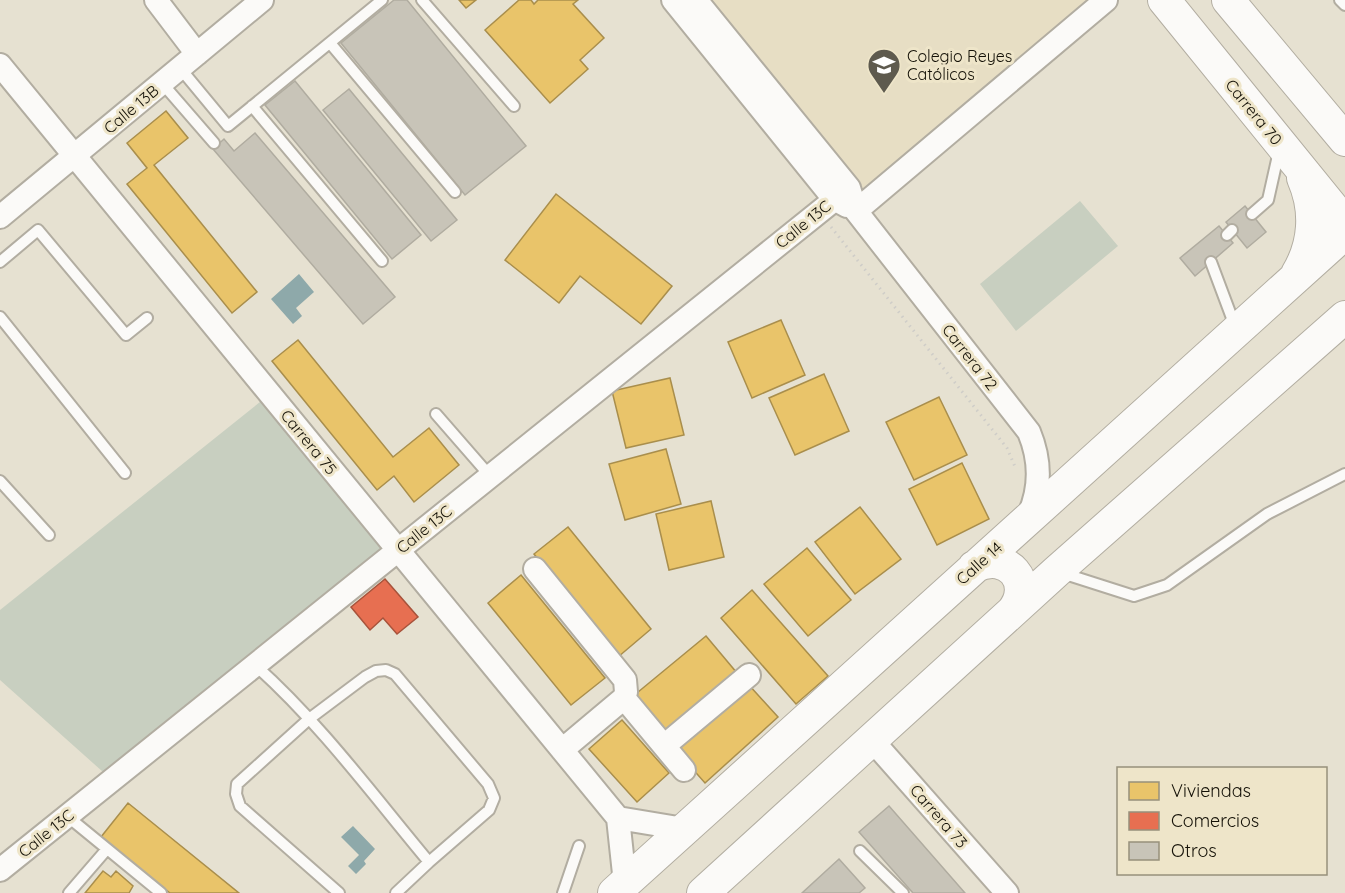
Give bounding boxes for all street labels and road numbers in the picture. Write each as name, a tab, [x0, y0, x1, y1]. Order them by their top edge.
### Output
street label: Carrera 70	[1221, 75, 1287, 149]
street label: Calle 13B	[99, 80, 163, 138]
street label: Calle 13C	[771, 196, 835, 252]
street label: Carrera 72	[938, 320, 1002, 394]
street label: Carrera 75	[277, 405, 341, 479]
street label: Calle 13C	[392, 501, 456, 557]
street label: Calle 14	[952, 537, 1006, 589]
street label: Carrera 73	[906, 780, 972, 852]
street label: Calle 13C	[14, 805, 78, 861]

